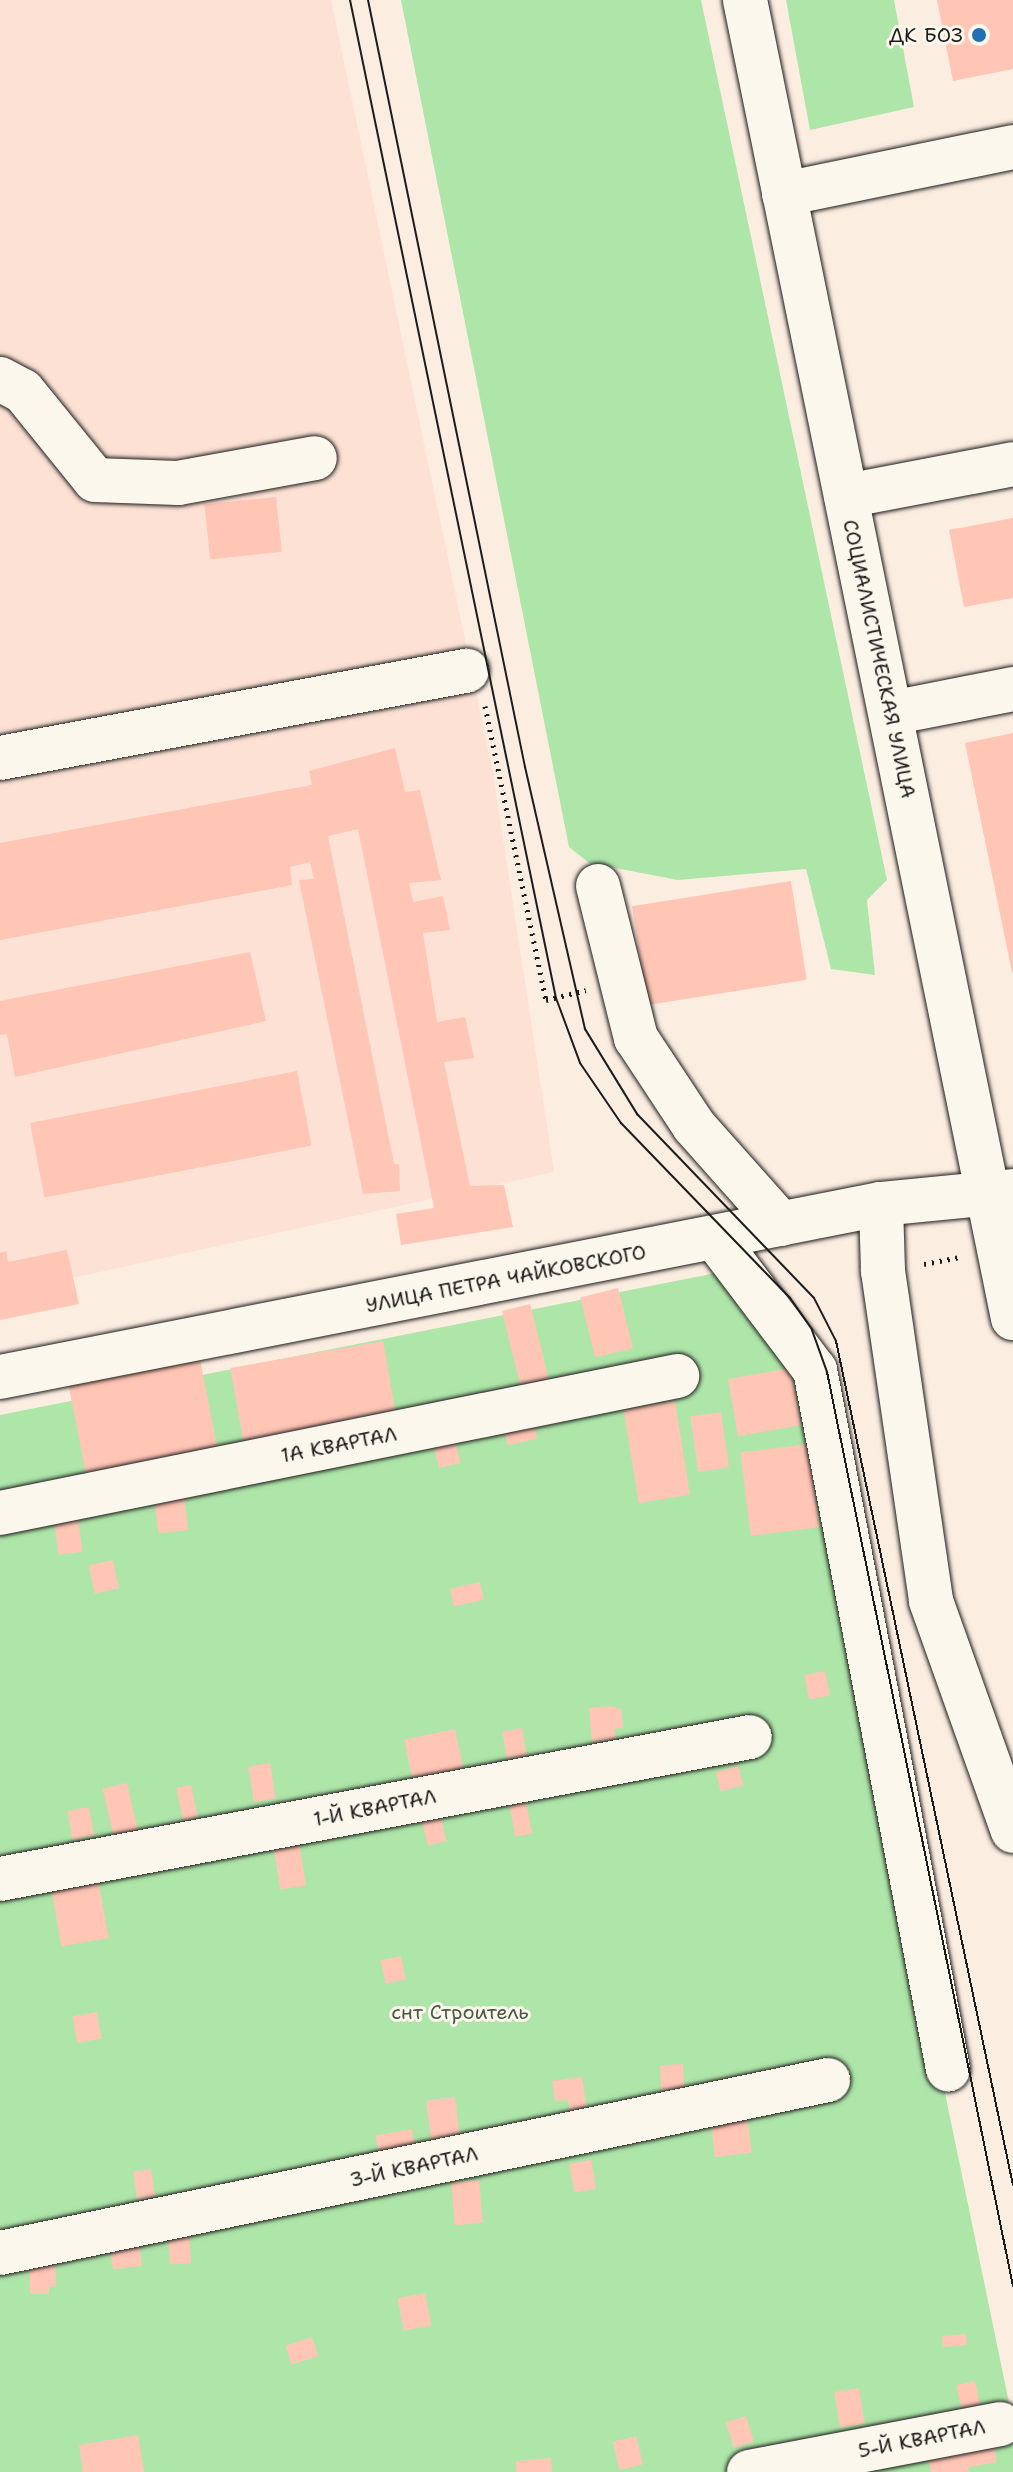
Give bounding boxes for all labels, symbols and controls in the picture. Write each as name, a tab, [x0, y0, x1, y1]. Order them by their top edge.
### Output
place label: ДК БОЗ	[889, 23, 963, 47]
marker: ДК БОЗ	[970, 26, 988, 44]
street label: СОЦИАЛИСТИЧЕСКАЯ УЛИЦА	[838, 517, 920, 801]
street label: УЛИЦА ПЕТРА ЧАЙКОВСКОГО	[364, 1240, 648, 1318]
street label: 1А КВАРТАЛ	[279, 1422, 399, 1468]
street label: 1-Й КВАРТАЛ	[311, 1784, 439, 1832]
park label: снт Строитель	[391, 2000, 529, 2024]
street label: 3-Й КВАРТАЛ	[347, 2142, 481, 2192]
street label: 5-Й КВАРТАЛ	[856, 2415, 988, 2463]

